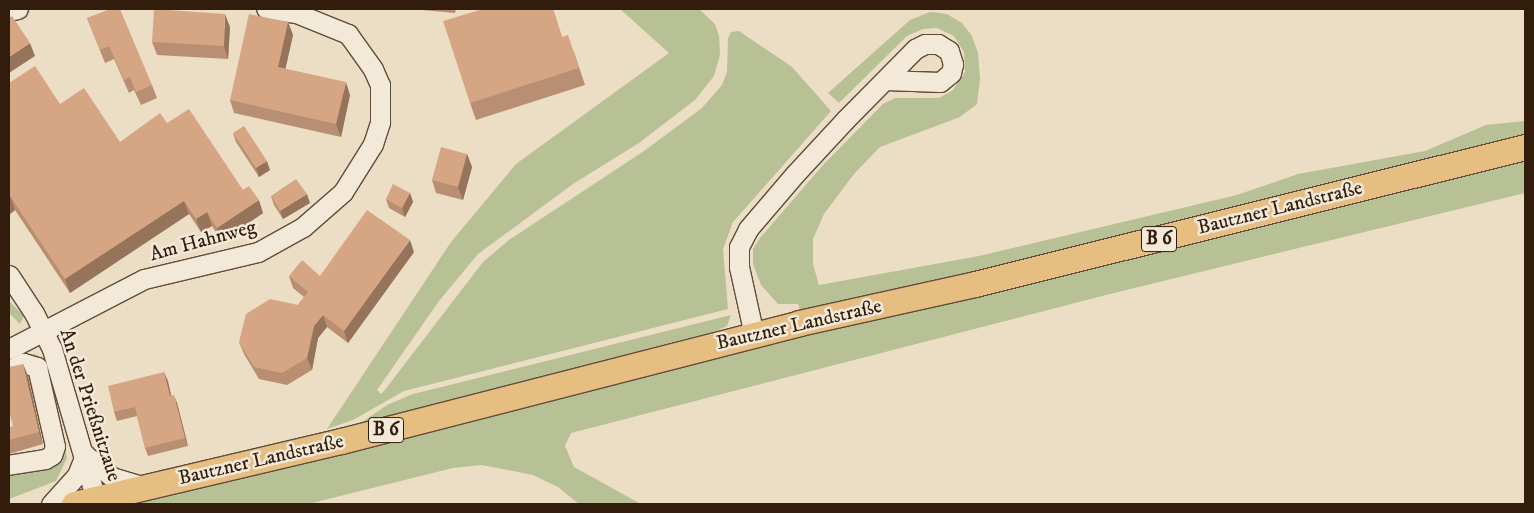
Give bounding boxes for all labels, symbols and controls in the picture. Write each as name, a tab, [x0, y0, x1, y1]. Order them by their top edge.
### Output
street label: Bautzner Landstraße	[1195, 176, 1365, 240]
street label: Am Hahnweg	[147, 215, 259, 267]
road number: B 6	[1140, 222, 1178, 255]
street label: Bautzner Landstraße	[714, 294, 884, 356]
street label: An der Prießnitzaue	[54, 326, 126, 484]
road number: B 6	[367, 414, 405, 446]
street label: Bautzner Landstraße	[176, 429, 346, 491]

